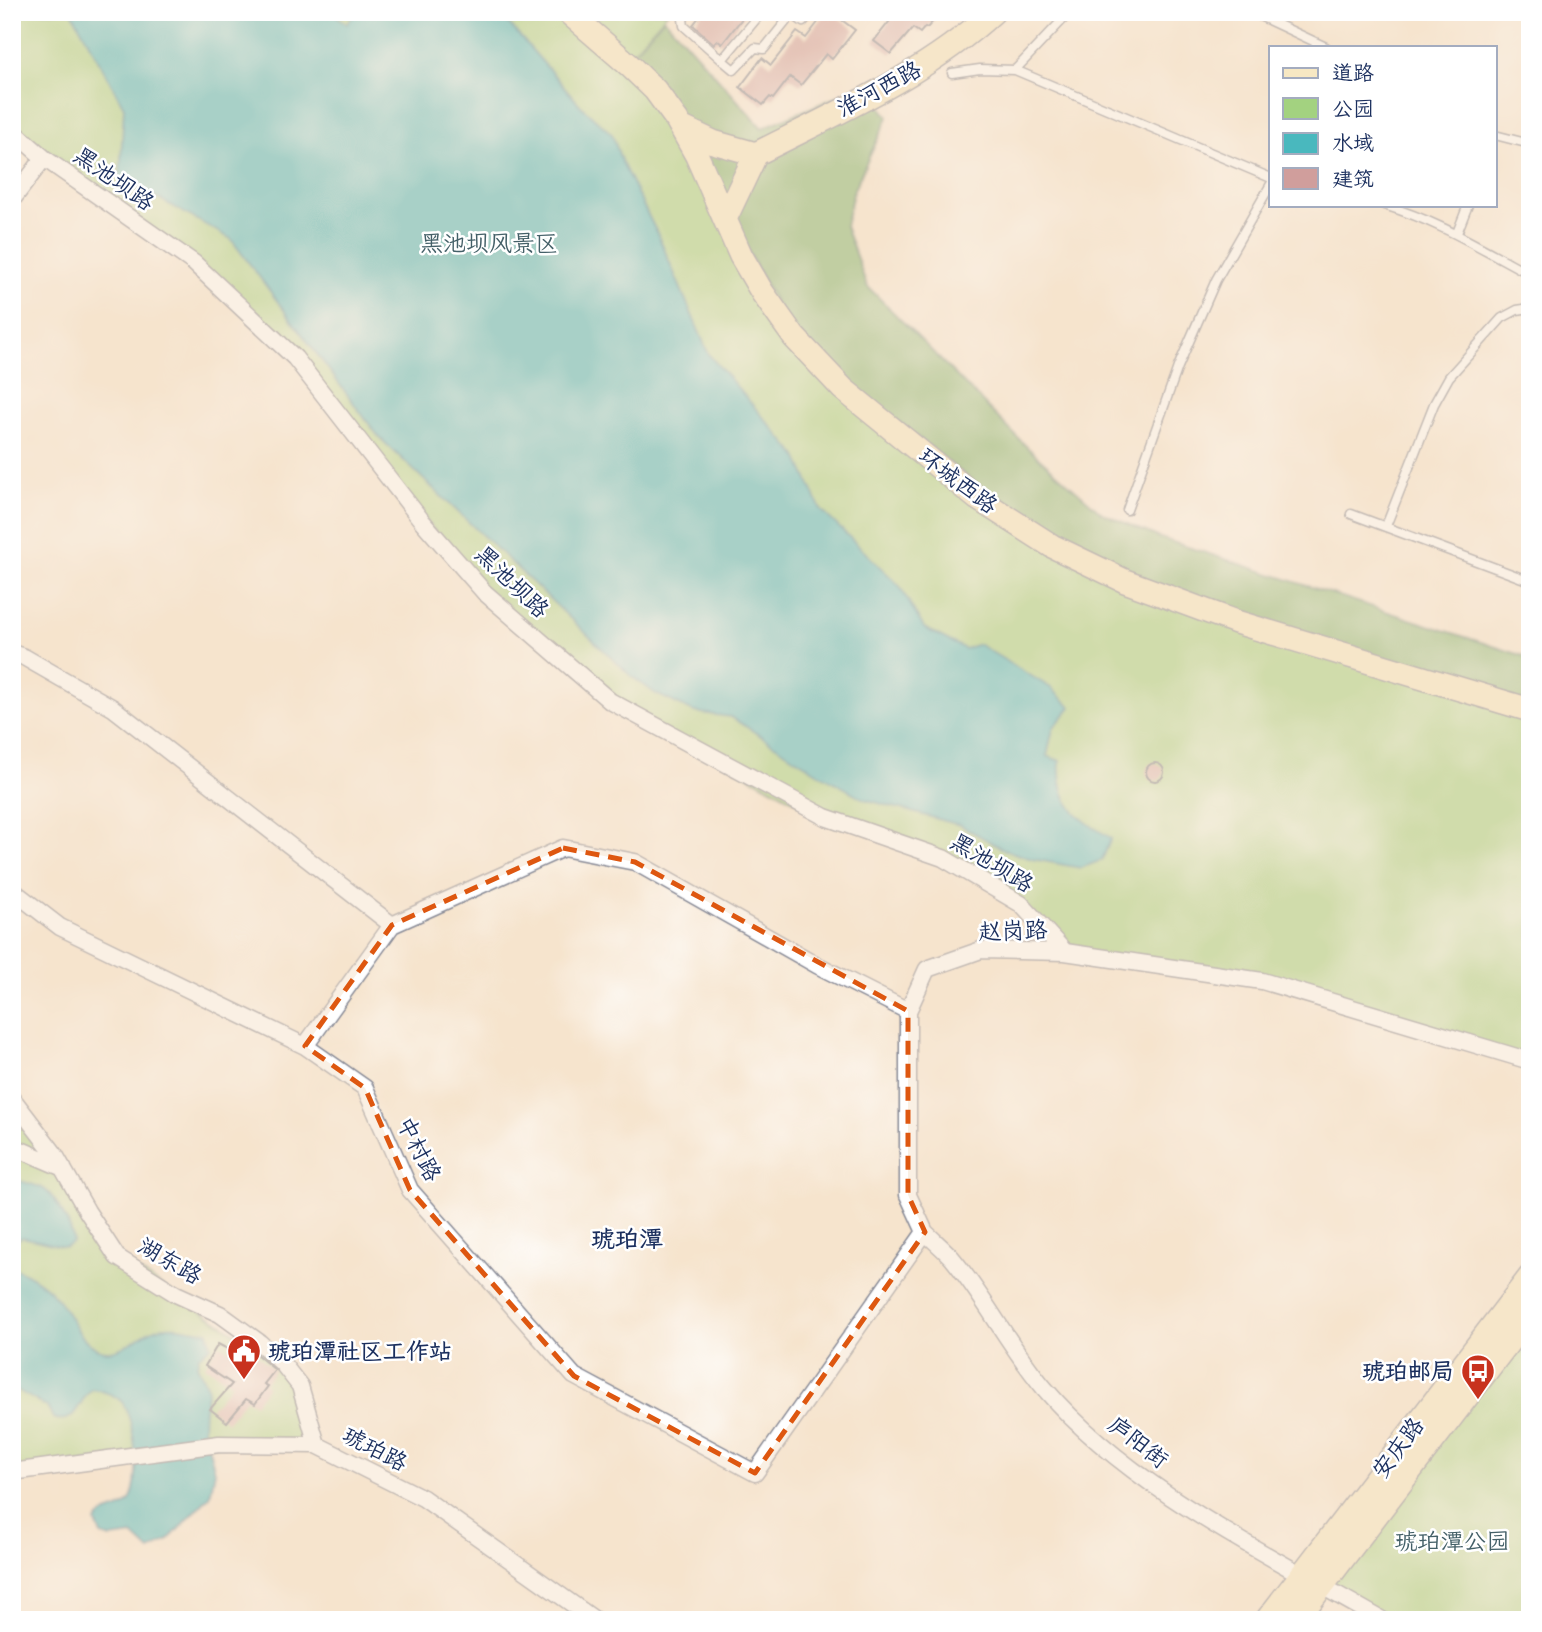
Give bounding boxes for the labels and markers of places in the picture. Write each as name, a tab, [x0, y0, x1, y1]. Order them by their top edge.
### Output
public building icon: 琥珀潭社区工作站	[225, 1332, 263, 1381]
place label: 琥珀潭社区工作站	[268, 1338, 452, 1365]
bus stop icon: 琥珀邮局	[1459, 1352, 1497, 1401]
place label: 琥珀邮局	[1362, 1358, 1454, 1385]

